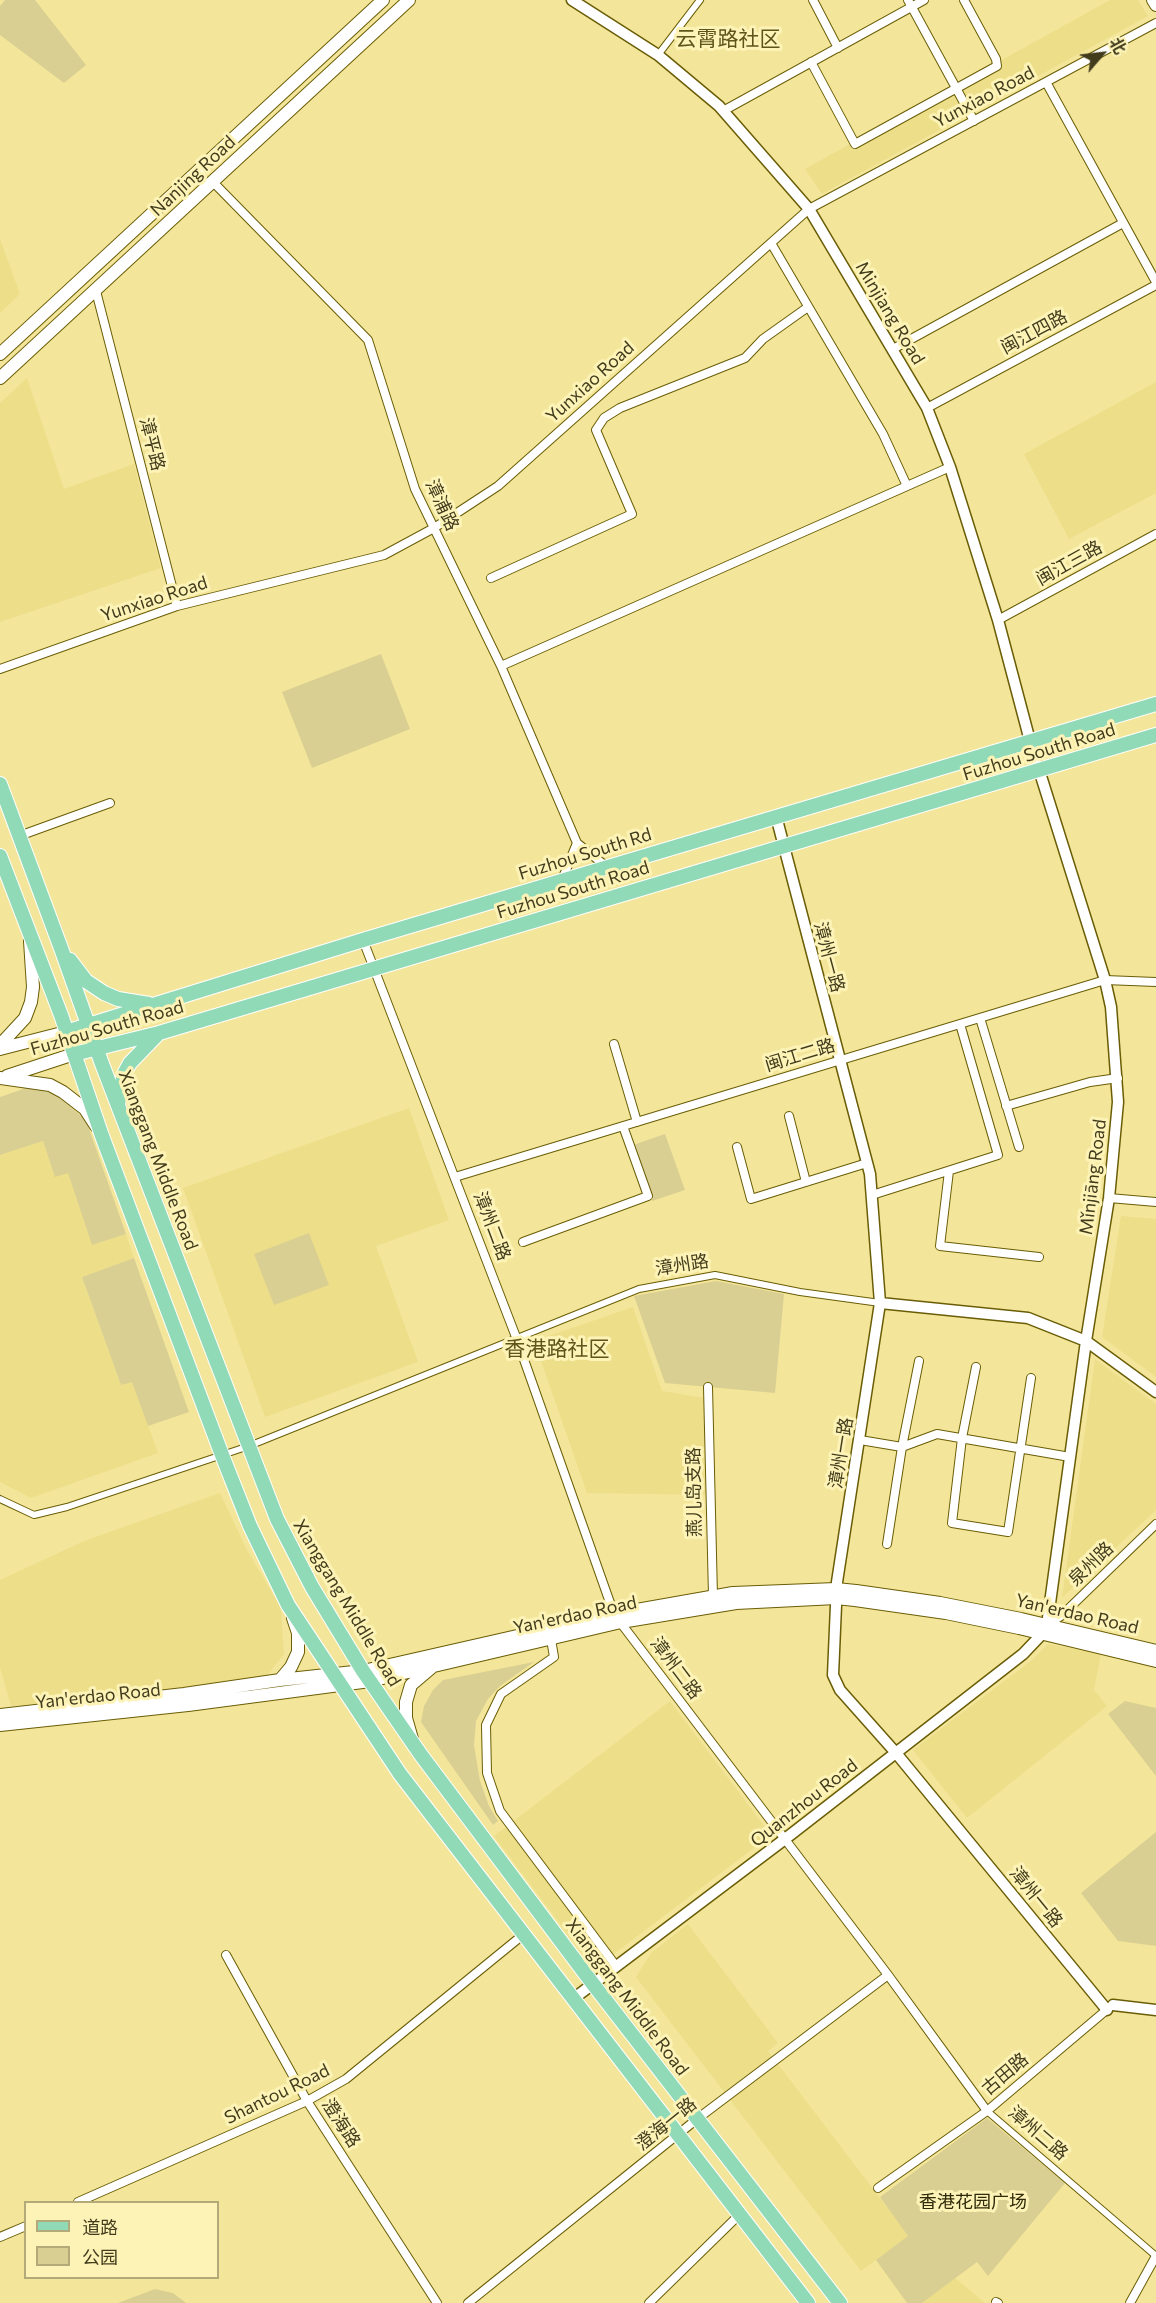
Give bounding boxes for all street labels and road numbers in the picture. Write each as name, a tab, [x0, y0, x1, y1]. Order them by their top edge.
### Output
street label: Yunxiao Road	[930, 61, 1038, 133]
street label: Nanjing Road	[146, 131, 240, 221]
street label: Minjiang Road	[851, 258, 929, 368]
street label: 闽江四路	[997, 306, 1071, 358]
street label: Yunxiao Road	[542, 337, 638, 427]
street label: 漳平路	[135, 415, 169, 473]
street label: 漳浦路	[421, 476, 463, 534]
street label: 闽江三路	[1032, 536, 1106, 590]
street label: Yunxiao Road	[98, 572, 210, 626]
street label: Fuzhou South Road	[960, 719, 1118, 785]
street label: Fuzhou South Rd	[516, 823, 654, 885]
street label: Fuzhou South Road	[494, 857, 652, 923]
street label: 漳州一路	[809, 919, 849, 995]
street label: Fuzhou South Road	[28, 996, 186, 1060]
street label: 闽江二路	[762, 1034, 838, 1076]
street label: Xianggang Middle Road	[114, 1067, 202, 1253]
street label: Mǐnjiāng Road	[1075, 1118, 1111, 1236]
street label: 漳州二路	[469, 1189, 515, 1263]
street label: 漳州路	[654, 1250, 710, 1280]
street label: 漳州一路	[825, 1416, 857, 1490]
street label: 燕儿岛支路	[682, 1447, 706, 1537]
street label: Xianggang Middle Road	[289, 1516, 405, 1690]
street label: 泉州路	[1064, 1537, 1118, 1591]
street label: Yan'erdao Road	[1013, 1589, 1141, 1639]
street label: Yan'erdao Road	[511, 1591, 639, 1639]
street label: 漳州二路	[646, 1633, 706, 1703]
street label: Yan'erdao Road	[34, 1679, 162, 1713]
street label: Quanzhou Road	[746, 1754, 862, 1852]
street label: 漳州一路	[1005, 1862, 1067, 1932]
street label: Xianggang Middle Road	[561, 1914, 693, 2080]
street label: 古田路	[977, 2048, 1033, 2100]
street label: Shantou Road	[221, 2059, 333, 2129]
street label: 澄海一路	[631, 2093, 701, 2155]
street label: 澄海路	[317, 2094, 365, 2152]
street label: 漳州二路	[1004, 2101, 1072, 2165]

